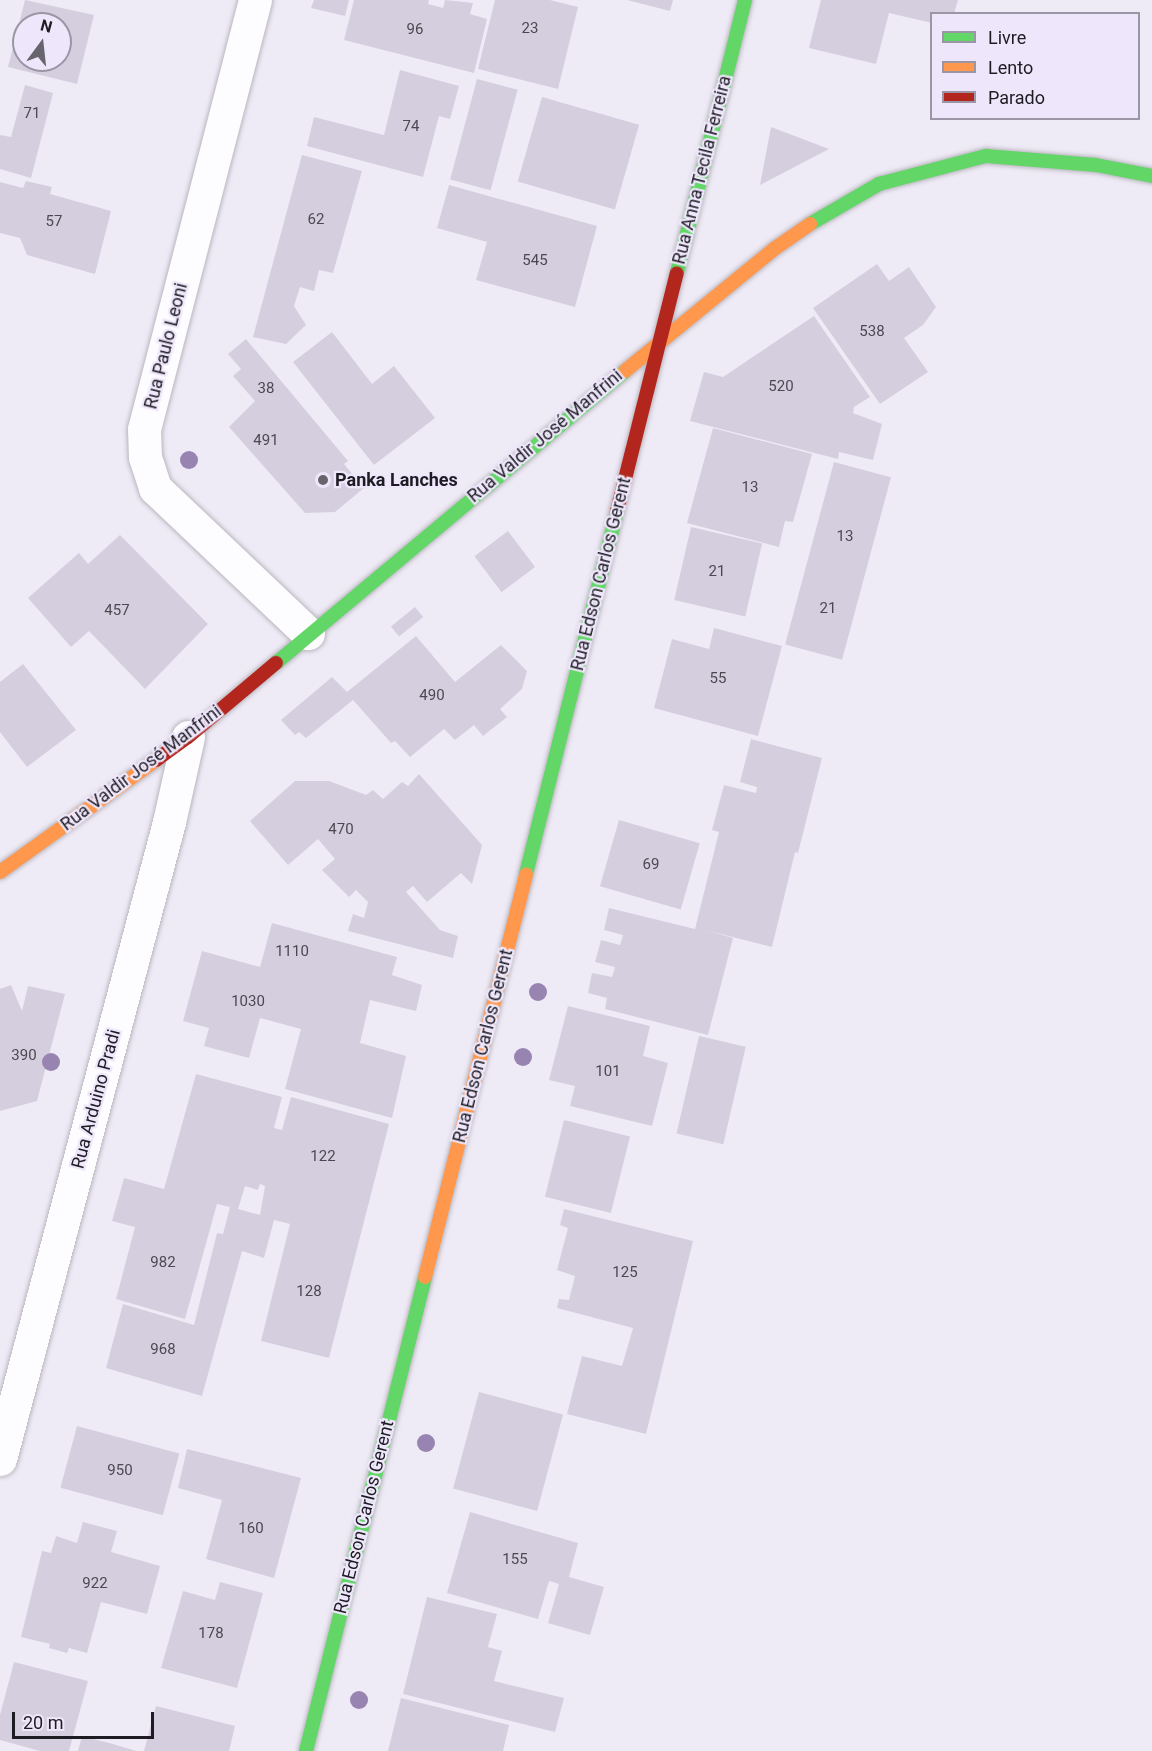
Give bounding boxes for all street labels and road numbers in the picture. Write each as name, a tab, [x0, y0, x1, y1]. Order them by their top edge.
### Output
street label: Rua Anna Tecila Ferreira	[668, 73, 736, 267]
street label: Rua Paulo Leoni	[140, 281, 192, 411]
street label: Rua Valdir José Manfrini	[463, 365, 627, 507]
street label: Rua Edson Carlos Gerent	[567, 475, 635, 673]
street label: Rua Valdir José Manfrini	[56, 701, 226, 835]
street label: Rua Edson Carlos Gerent	[449, 947, 517, 1145]
street label: Rua Arduino Pradi	[67, 1027, 125, 1171]
street label: Rua Edson Carlos Gerent	[330, 1418, 398, 1616]

